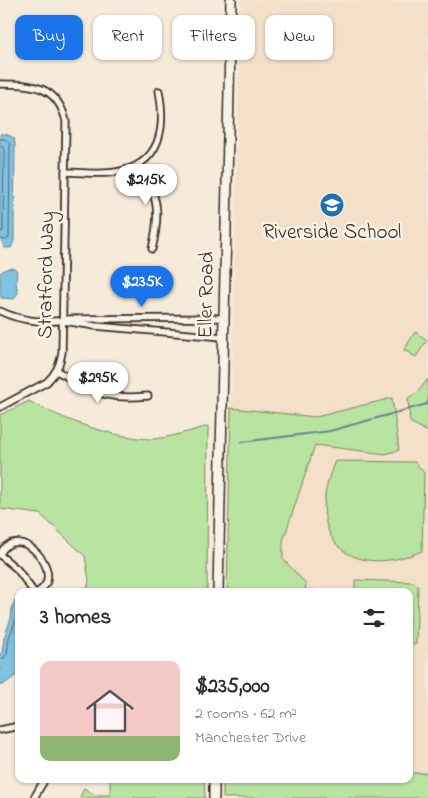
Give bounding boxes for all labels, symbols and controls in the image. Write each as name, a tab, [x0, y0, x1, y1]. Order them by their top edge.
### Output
chip: Buy	[15, 15, 83, 60]
chip: Rent	[93, 15, 162, 60]
chip: Filters	[172, 15, 255, 60]
chip: New	[265, 15, 333, 60]
pin: $215K	[111, 164, 181, 206]
text: $215K	[126, 168, 166, 192]
school or university icon: Riverside School	[319, 192, 345, 218]
street label: Stratford Way	[31, 211, 65, 339]
place label: Riverside School	[263, 218, 401, 248]
street label: Eller Road	[191, 251, 223, 339]
pin: $235K	[107, 266, 177, 308]
text: $235K	[121, 270, 163, 294]
pin: $295K	[63, 362, 133, 404]
text: $295K	[78, 366, 118, 390]
text: 3 homes	[40, 603, 111, 633]
icon: filters	[360, 604, 388, 632]
text: $235,000	[195, 672, 270, 702]
icon: home	[80, 681, 140, 741]
text: 2 rooms · 62 m²	[195, 702, 297, 726]
text: Manchester Drive	[195, 726, 306, 750]

